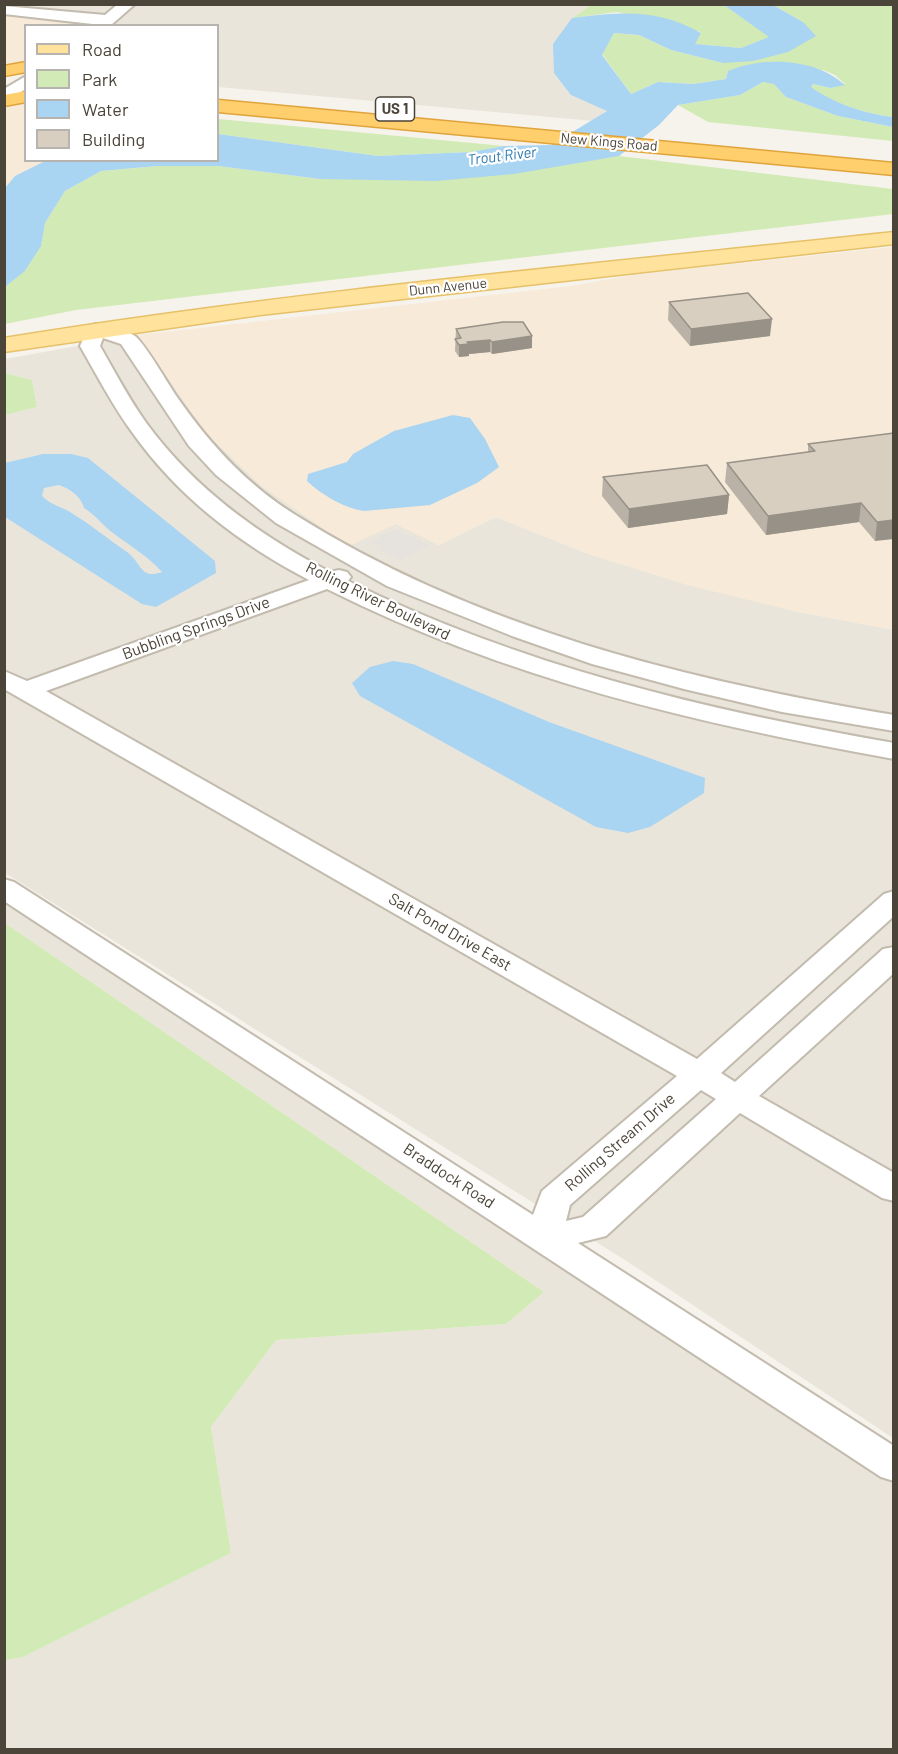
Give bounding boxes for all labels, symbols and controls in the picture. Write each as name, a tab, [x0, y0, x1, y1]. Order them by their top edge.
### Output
legend	[24, 24, 219, 162]
text: Road	[82, 38, 122, 60]
text: Park	[82, 68, 117, 90]
road number: US 1	[376, 97, 414, 121]
text: Water	[82, 98, 129, 120]
text: Building	[82, 128, 145, 150]
street label: New Kings Road	[560, 129, 658, 155]
water label: Trout River	[467, 143, 537, 169]
street label: Dunn Avenue	[408, 275, 488, 299]
street label: Rolling River Boulevard	[303, 558, 453, 644]
street label: Bubbling Springs Drive	[120, 592, 272, 664]
street label: Salt Pond Drive East	[385, 889, 515, 975]
street label: Rolling Stream Drive	[561, 1089, 679, 1195]
street label: Braddock Road	[400, 1139, 498, 1213]

